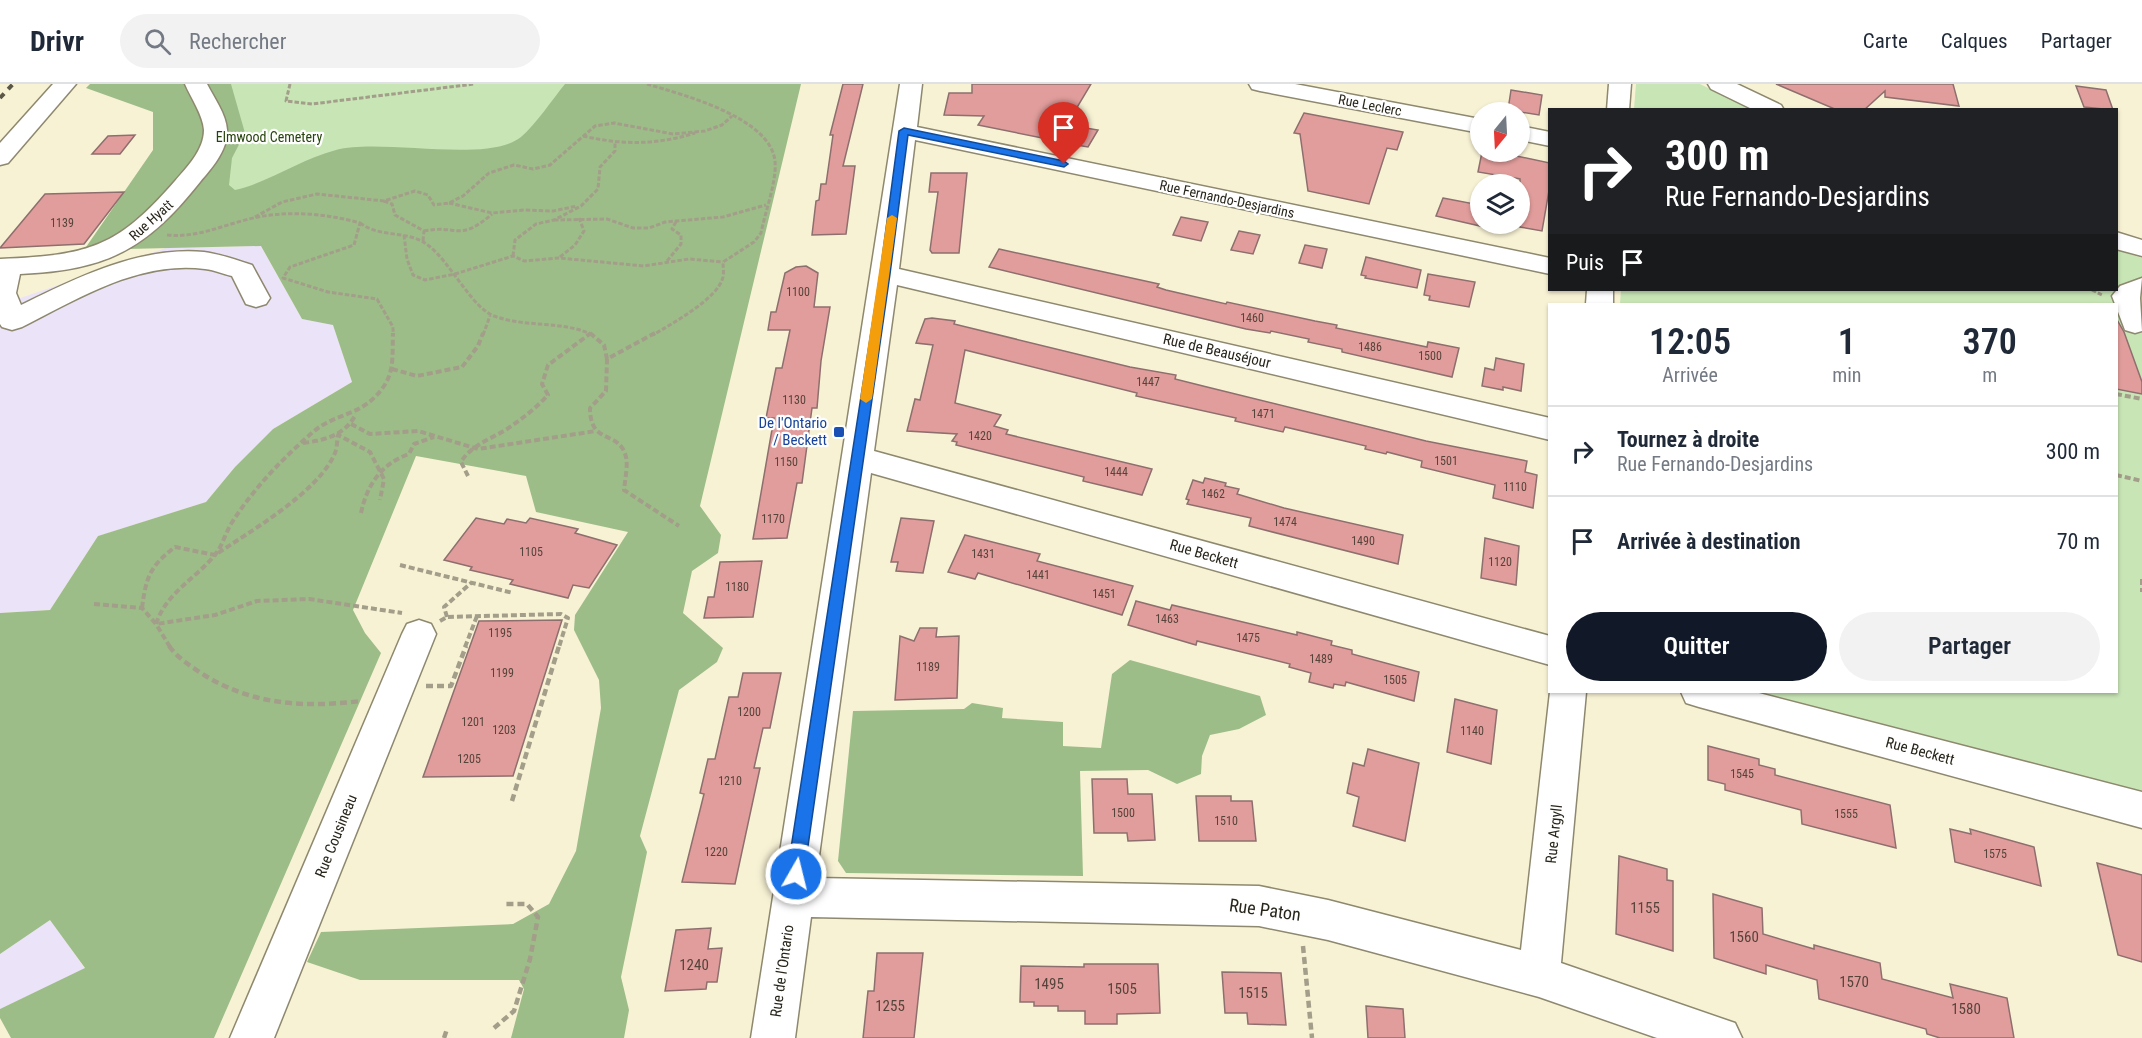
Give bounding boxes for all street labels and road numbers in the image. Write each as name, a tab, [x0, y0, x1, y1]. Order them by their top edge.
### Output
street label: Rue Leclerc	[1337, 91, 1403, 119]
street label: Rue Fernando-Desjardins	[1158, 177, 1296, 221]
street label: Rue Hyatt	[126, 196, 176, 244]
street label: Rue de Beauséjour	[1161, 330, 1273, 372]
street label: Rue Beckett	[1168, 536, 1240, 572]
street label: Rue Beckett	[1884, 733, 1956, 769]
street label: Rue Cousineau	[311, 792, 361, 880]
street label: Rue Argyll	[1542, 804, 1566, 864]
street label: Rue Paton	[1228, 894, 1302, 925]
street label: Rue de l'Ontario	[767, 924, 797, 1018]

